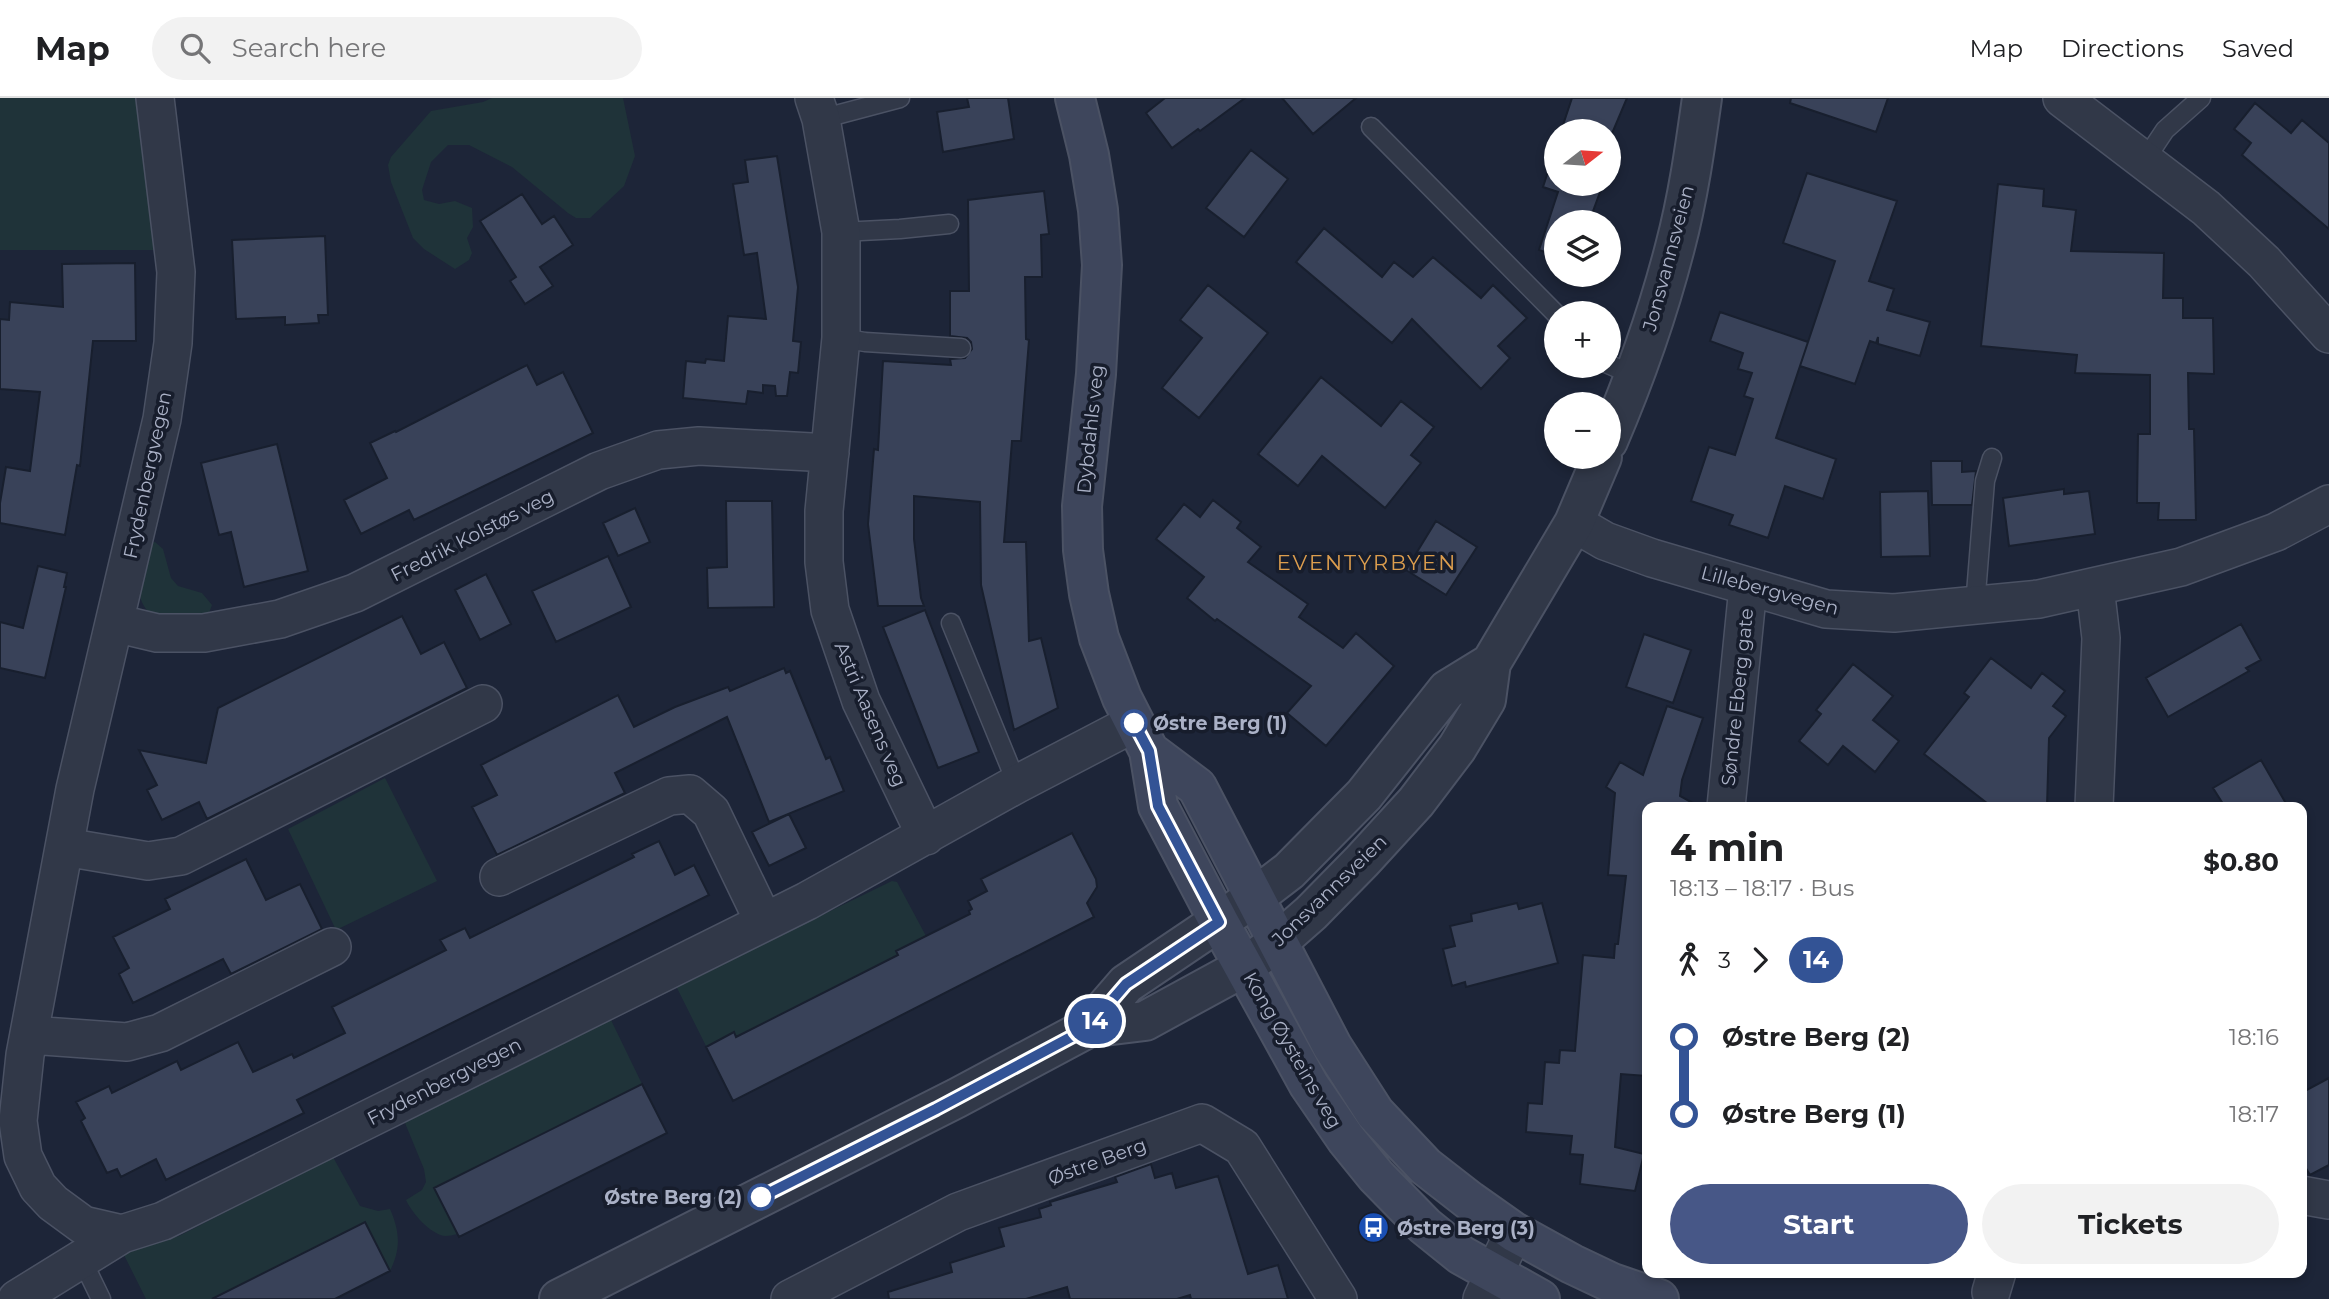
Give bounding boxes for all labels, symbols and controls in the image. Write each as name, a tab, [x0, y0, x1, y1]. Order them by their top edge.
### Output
search box	[152, 17, 642, 80]
text: Map	[35, 28, 110, 68]
icon: search	[176, 29, 214, 67]
text: Search here	[232, 32, 386, 64]
text: Map	[1970, 34, 2023, 63]
text: Directions	[2061, 34, 2184, 63]
text: Saved	[2222, 34, 2294, 63]
north arrow	[1544, 119, 1620, 196]
map controls	[1544, 119, 1621, 469]
street label: Jonsvannsveien	[1638, 183, 1699, 335]
button: layers	[1544, 210, 1621, 287]
button: +	[1544, 301, 1621, 378]
street label: Dybdahls veg	[1072, 363, 1109, 495]
street label: Frydenbergvegen	[119, 390, 176, 561]
button: −	[1544, 392, 1621, 469]
street label: Fredrik Kolstøs veg	[387, 484, 558, 587]
district label: EVENTYRBYEN	[1277, 550, 1457, 575]
street label: Lillebergvegen	[1699, 561, 1841, 620]
street label: Søndre Eberg gate	[1717, 607, 1758, 787]
street label: Astri Aasens veg	[830, 638, 911, 790]
marker: Østre Berg (1)	[1121, 710, 1147, 736]
place label: Østre Berg (1)	[1153, 712, 1287, 735]
text: 4 min	[1670, 824, 1785, 871]
street label: Jonsvannsveien	[1267, 830, 1391, 951]
text: $0.80	[2203, 846, 2279, 878]
text: 18:13 – 18:17 · Bus	[1670, 874, 1854, 902]
icon: walk	[1670, 941, 1708, 979]
icon: forward	[1741, 941, 1779, 979]
text: 14	[1803, 945, 1829, 974]
text: 3	[1718, 946, 1731, 974]
street label: Kong Øysteins veg	[1238, 968, 1347, 1133]
line badge: 14	[1064, 998, 1126, 1044]
text: 14	[1082, 1006, 1108, 1035]
text: Østre Berg (2)	[1722, 1021, 1911, 1053]
text: 18:16	[2229, 1023, 2279, 1051]
street label: Frydenbergvegen	[363, 1033, 525, 1130]
text: Østre Berg (1)	[1722, 1098, 1906, 1130]
text: 18:17	[2229, 1100, 2279, 1128]
street label: Østre Berg	[1045, 1133, 1149, 1190]
marker: Østre Berg (2)	[748, 1184, 774, 1210]
button: Start	[1670, 1184, 1968, 1264]
button: Tickets	[1982, 1184, 2279, 1264]
place label: Østre Berg (2)	[604, 1186, 742, 1209]
bus stop icon: Østre Berg (3)	[1357, 1211, 1391, 1245]
place label: Østre Berg (3)	[1397, 1217, 1535, 1240]

